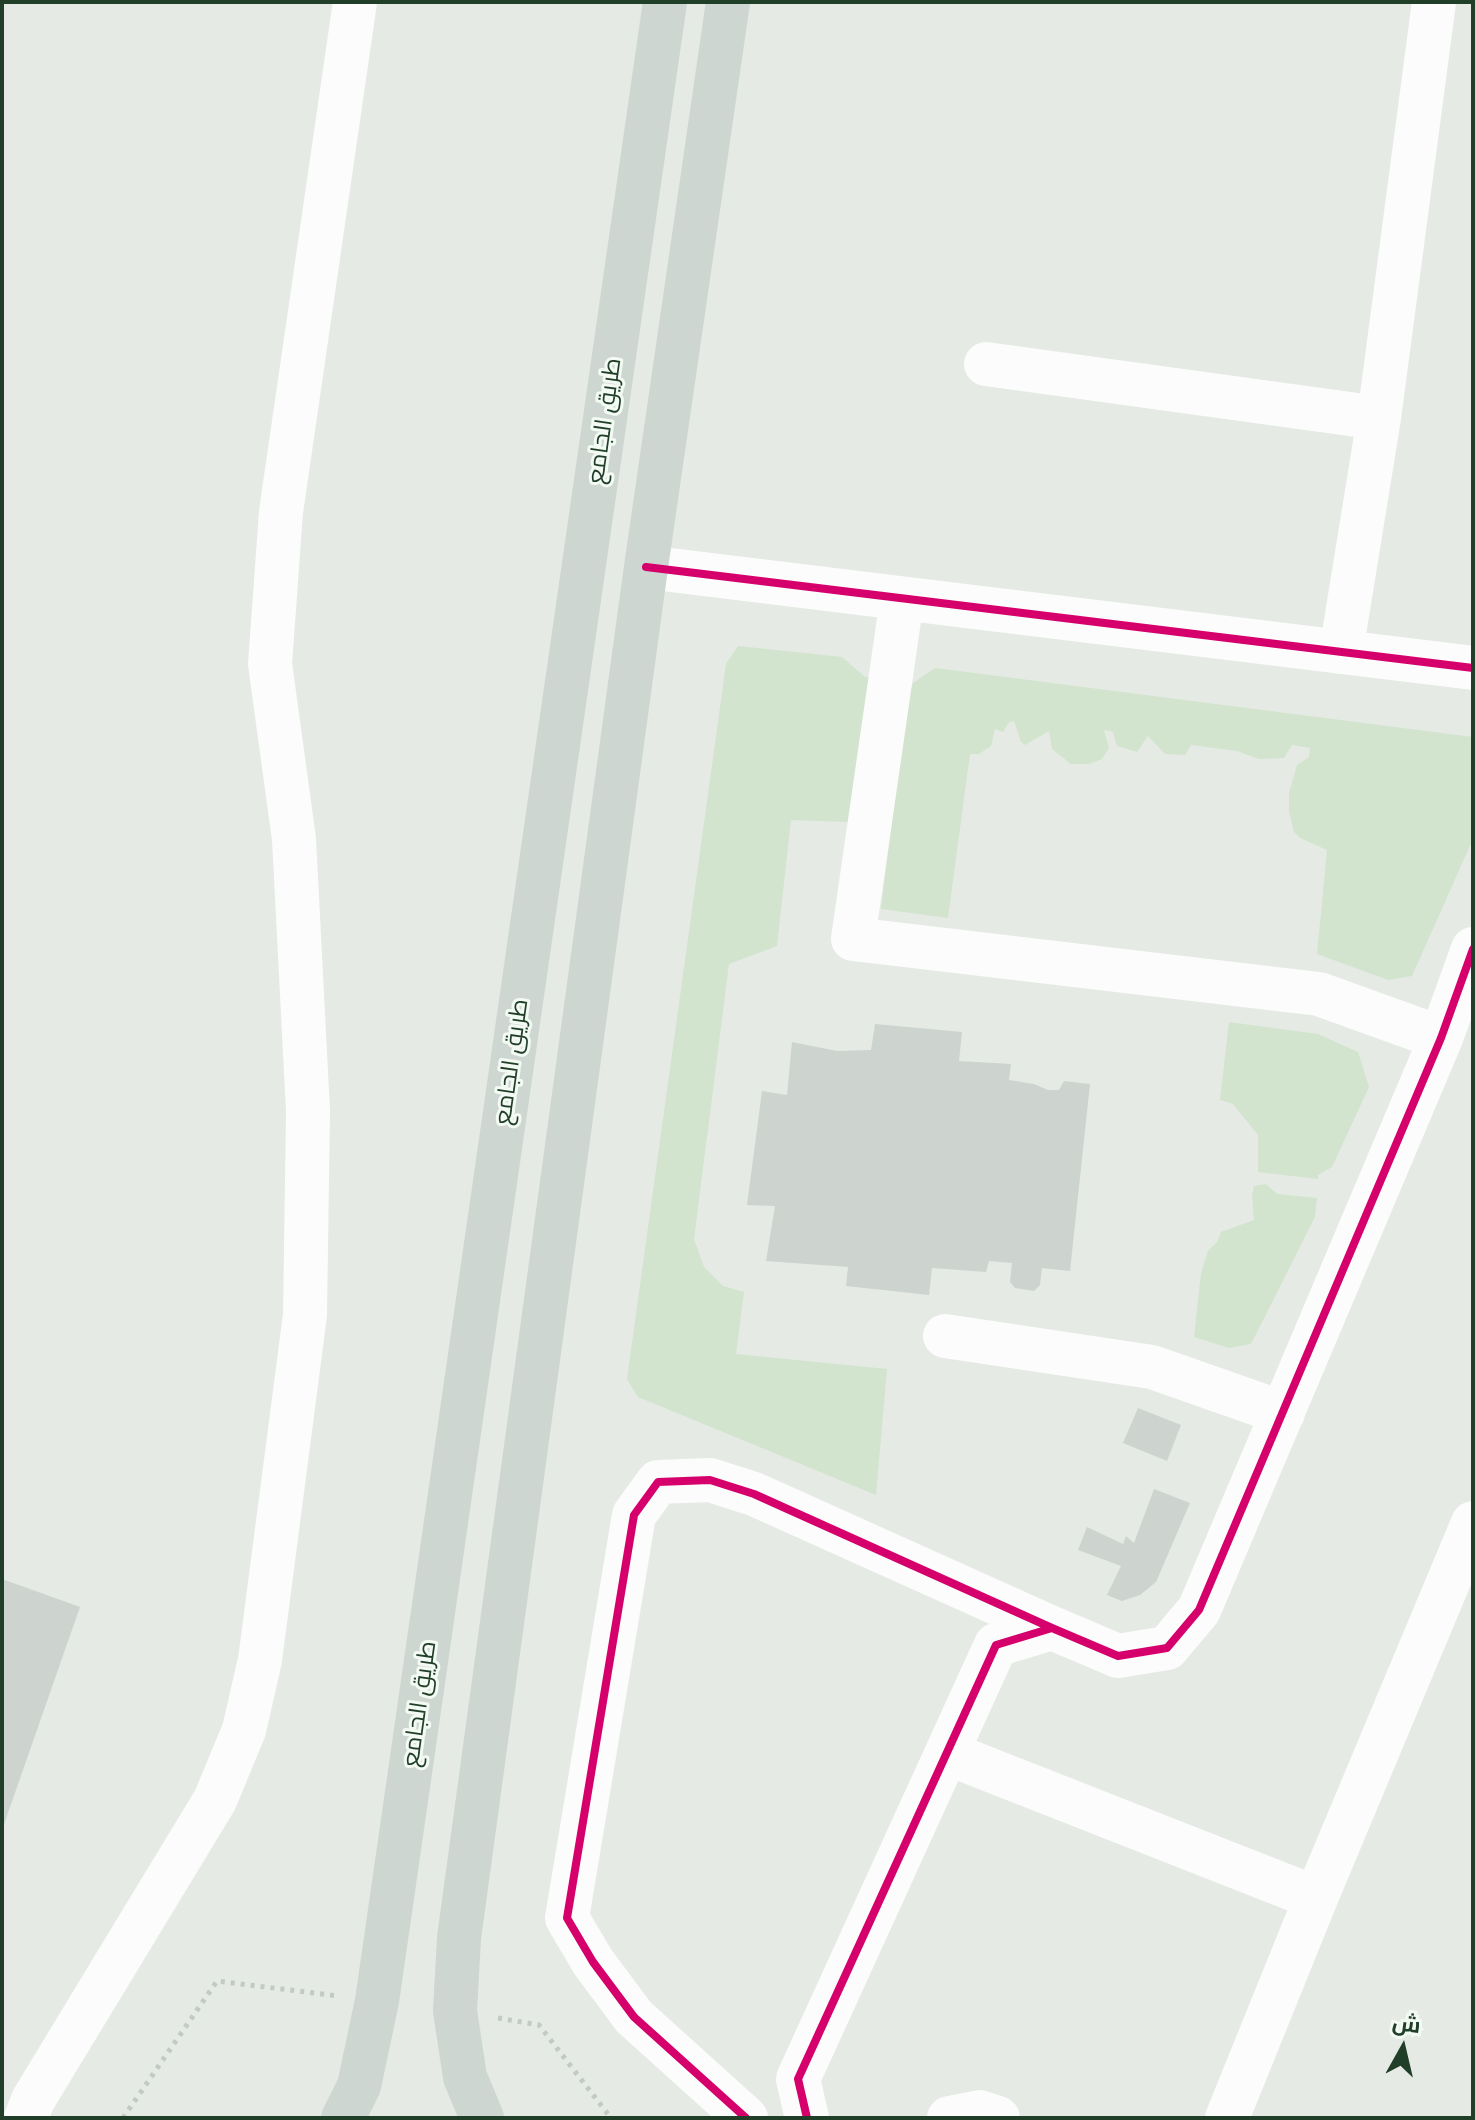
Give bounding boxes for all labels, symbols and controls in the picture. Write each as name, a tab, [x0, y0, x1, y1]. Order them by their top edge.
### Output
street label: طريق الجامع	[582, 356, 628, 486]
street label: طريق الجامع	[489, 997, 535, 1127]
street label: طريق الجامع	[397, 1639, 443, 1769]
north arrow	[1363, 2008, 1443, 2088]
text: ش	[1391, 2009, 1422, 2038]

